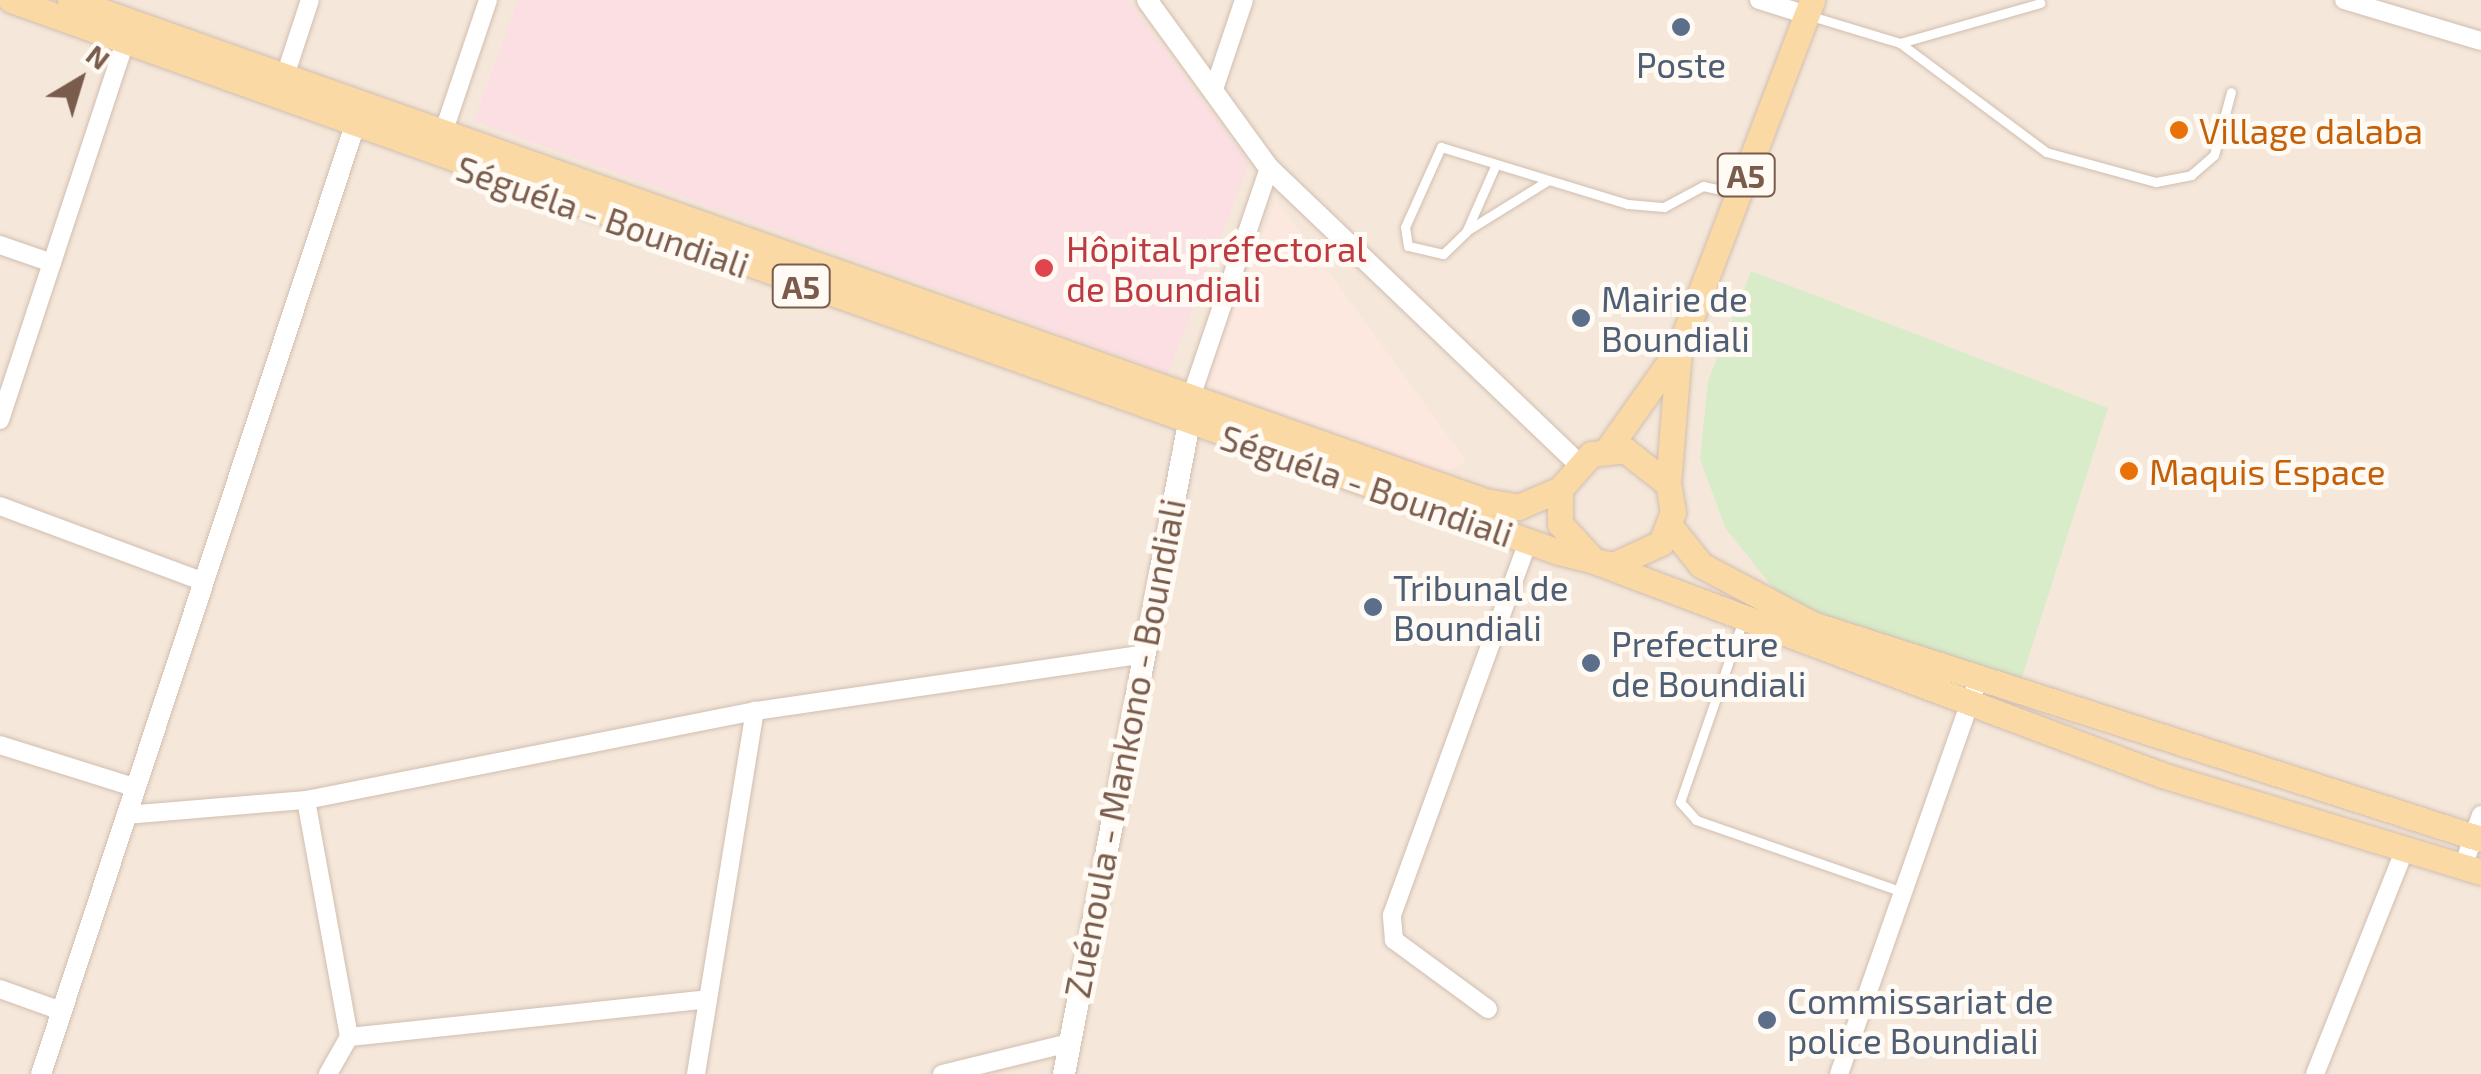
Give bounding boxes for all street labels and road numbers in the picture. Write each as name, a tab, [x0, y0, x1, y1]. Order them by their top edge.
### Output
street label: Séguéla - Boundiali	[451, 146, 755, 286]
road number: A5	[1716, 148, 1776, 202]
road number: A5	[771, 259, 831, 313]
street label: Séguéla - Boundiali	[1215, 415, 1519, 555]
street label: Zuénoula - Mankono - Boundiali	[1055, 495, 1193, 1001]

